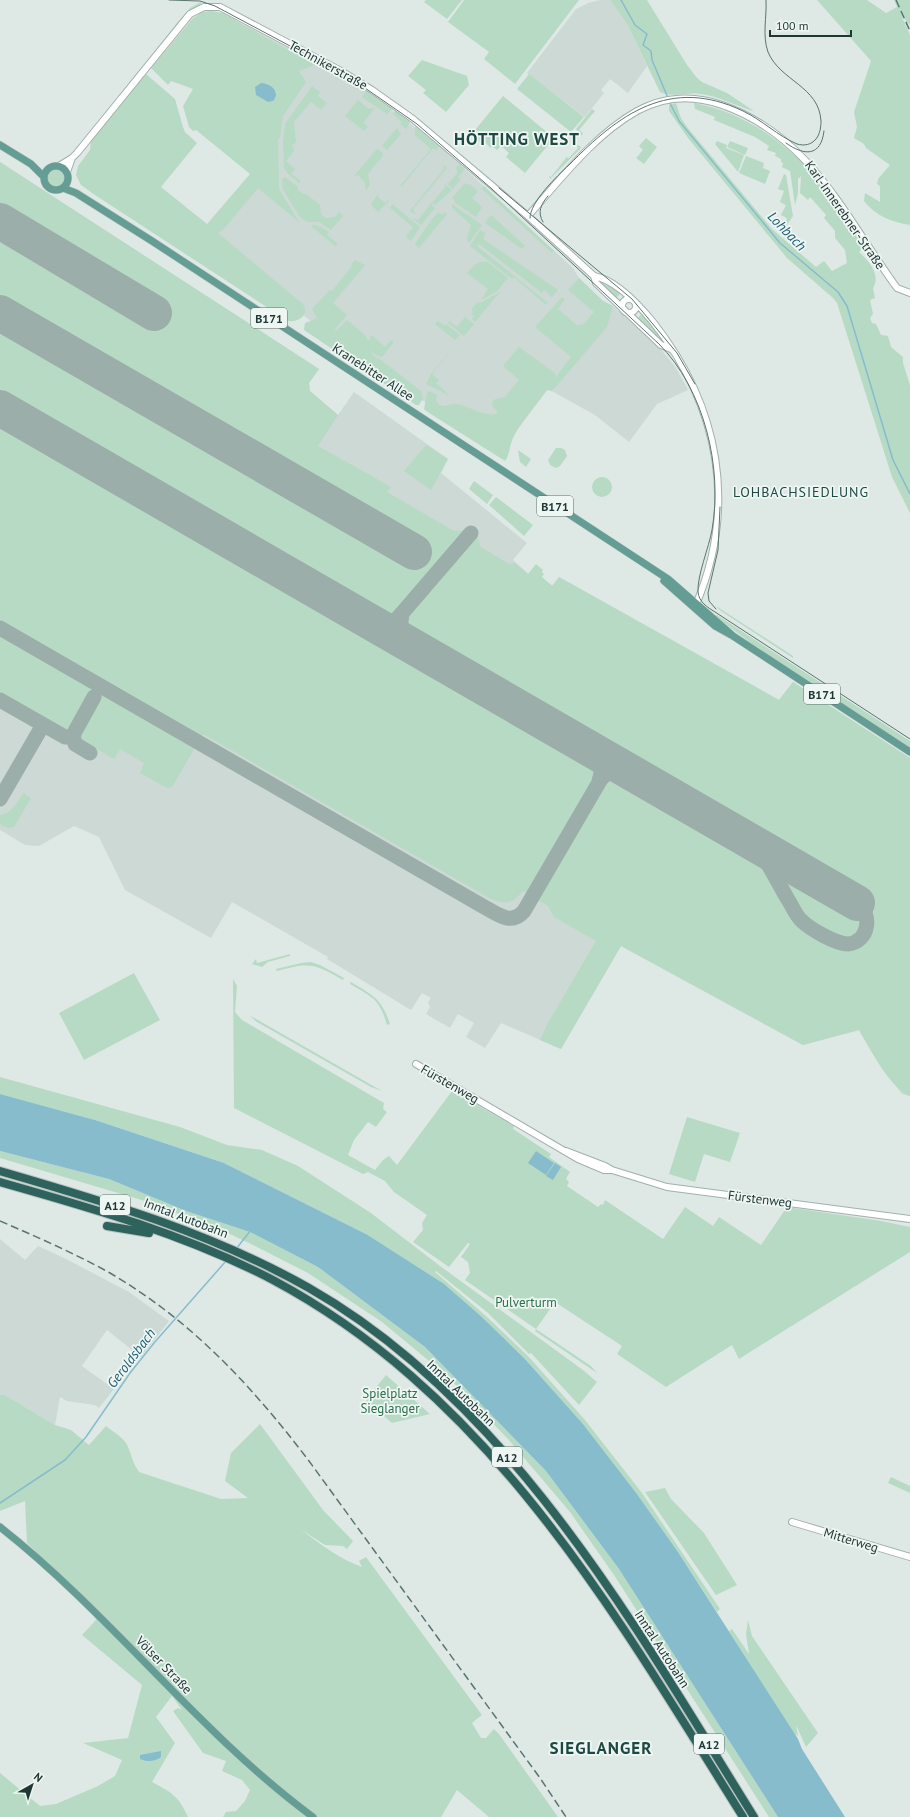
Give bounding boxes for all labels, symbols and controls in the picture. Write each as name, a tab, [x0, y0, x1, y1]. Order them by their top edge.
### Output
scale bar	[770, 12, 851, 38]
text: 100 m	[776, 18, 809, 33]
street label: Technikerstraße	[286, 36, 370, 94]
district label: HÖTTING WEST	[454, 128, 580, 150]
street label: Karl-Innerebner-Straße	[801, 157, 889, 273]
water label: Lohbach	[764, 207, 810, 255]
road number: B171	[251, 308, 287, 328]
street label: Kranebitter Allee	[329, 339, 417, 405]
district label: LOHBACHSIEDLUNG	[733, 483, 869, 501]
road number: B171	[537, 496, 573, 516]
road number: B171	[804, 684, 840, 704]
street label: Fürstenweg	[418, 1061, 482, 1107]
street label: Fürstenweg	[727, 1187, 793, 1211]
street label: Inntal Autobahn	[141, 1194, 231, 1242]
road number: A12	[100, 1195, 130, 1215]
park label: Pulverturm	[495, 1294, 557, 1311]
water label: Geroldsbach	[103, 1325, 159, 1391]
street label: Inntal Autobahn	[423, 1356, 499, 1430]
park label: Spielplatz Sieglanger	[360, 1385, 420, 1417]
road number: A12	[492, 1447, 522, 1467]
street label: Mitterweg	[822, 1524, 880, 1556]
street label: Inntal Autobahn	[631, 1607, 693, 1691]
street label: Völser Straße	[132, 1632, 196, 1698]
road number: A12	[694, 1734, 724, 1754]
district label: SIEGLANGER	[550, 1737, 652, 1759]
north arrow	[12, 1765, 52, 1805]
text: N	[31, 1770, 46, 1785]

